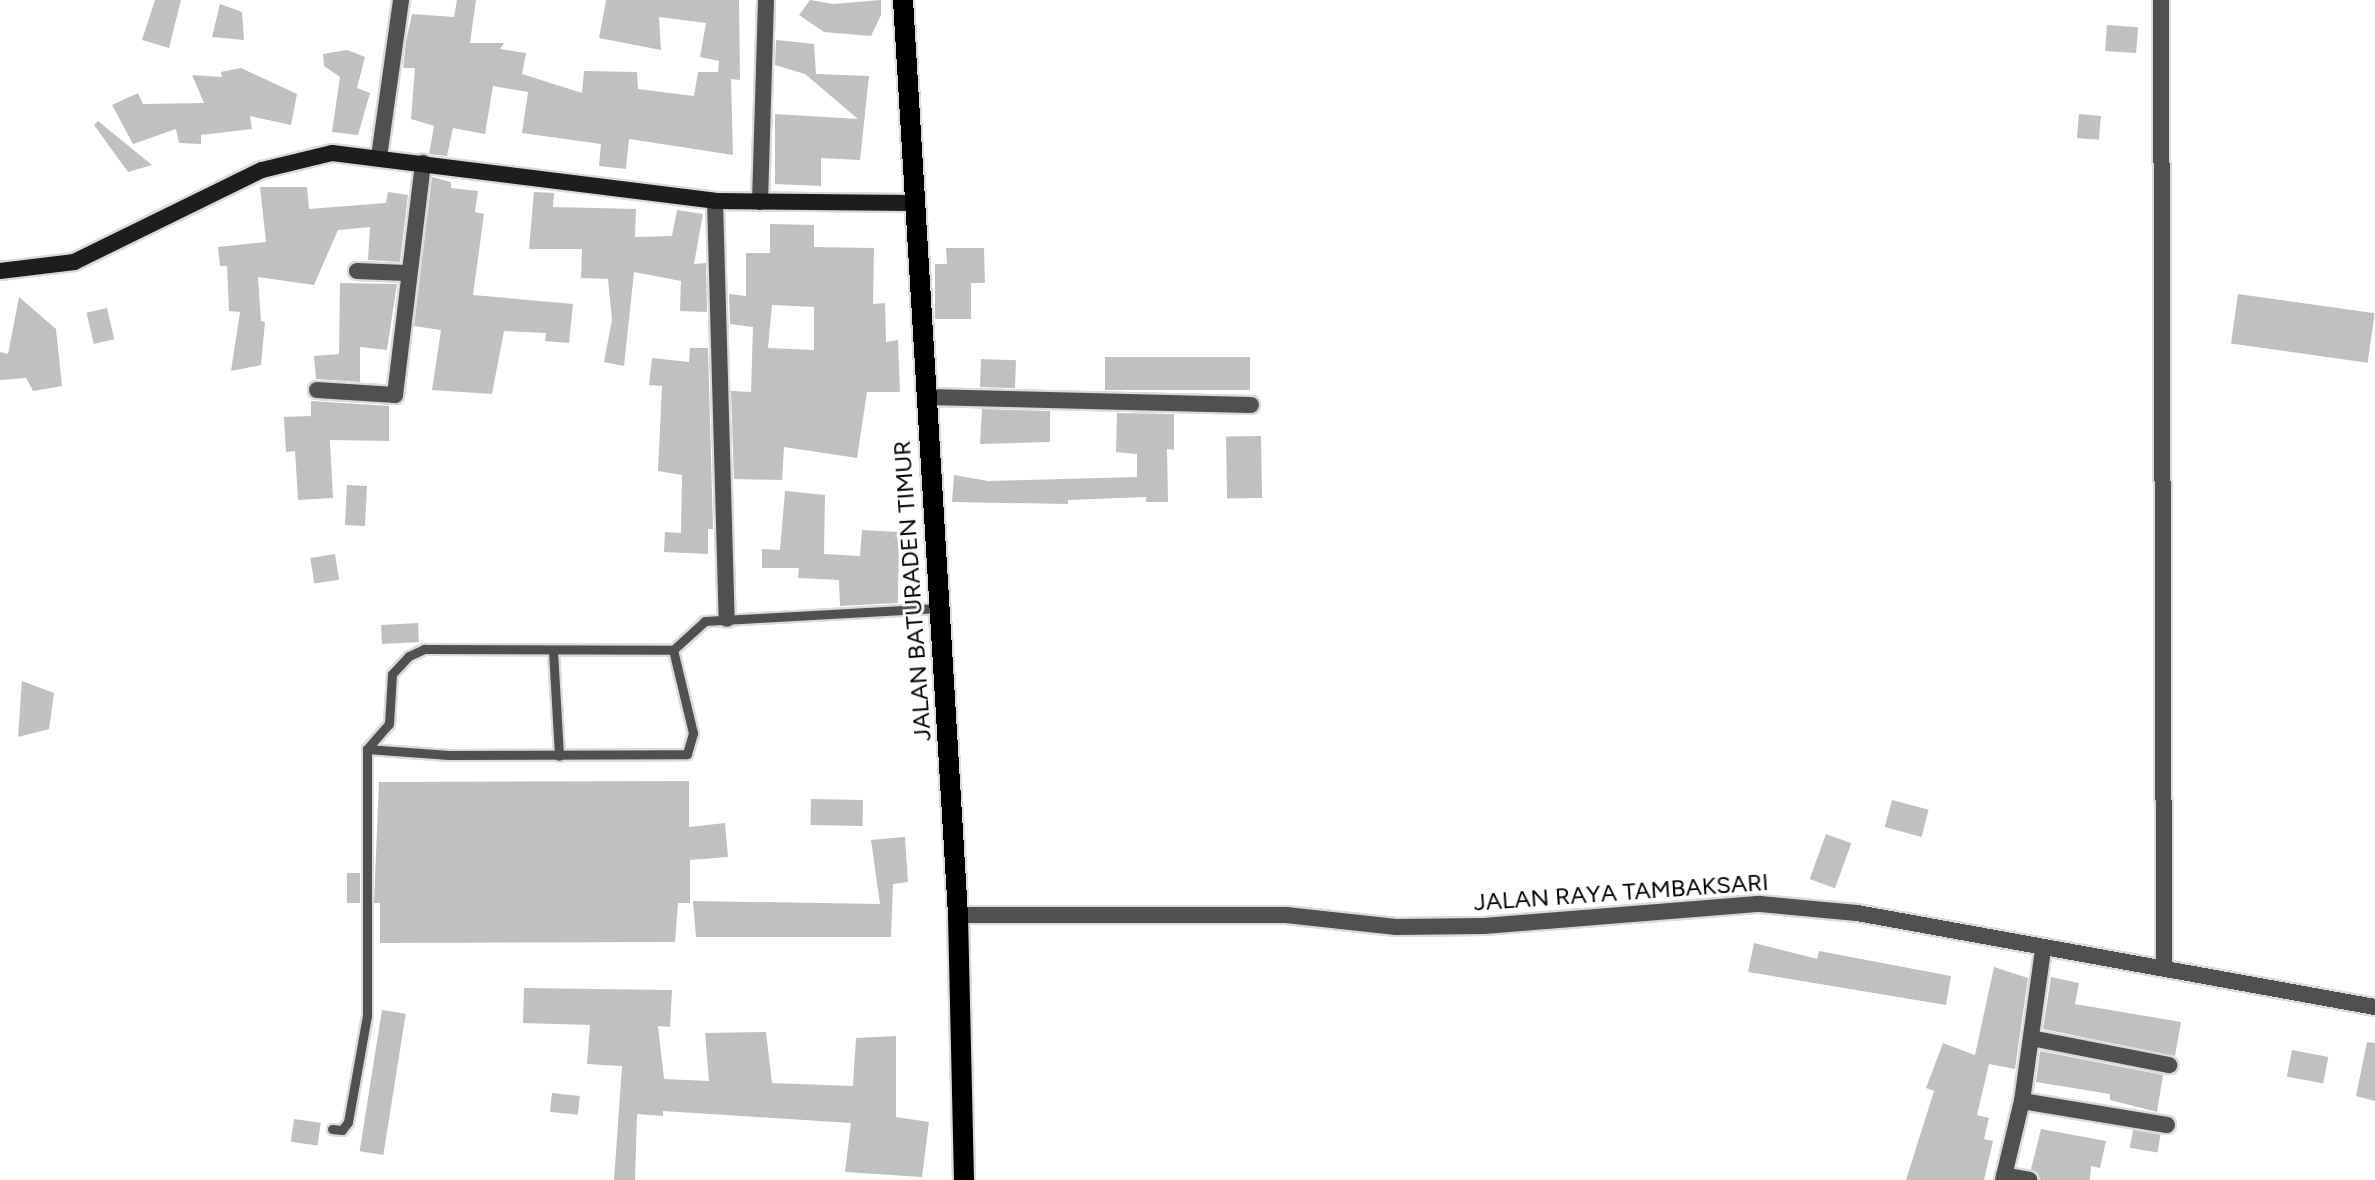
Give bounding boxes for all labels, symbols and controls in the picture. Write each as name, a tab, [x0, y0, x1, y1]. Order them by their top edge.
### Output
street label: JALAN BATURADEN TIMUR	[887, 440, 937, 742]
street label: JALAN RAYA TAMBAKSARI	[1472, 867, 1770, 917]

